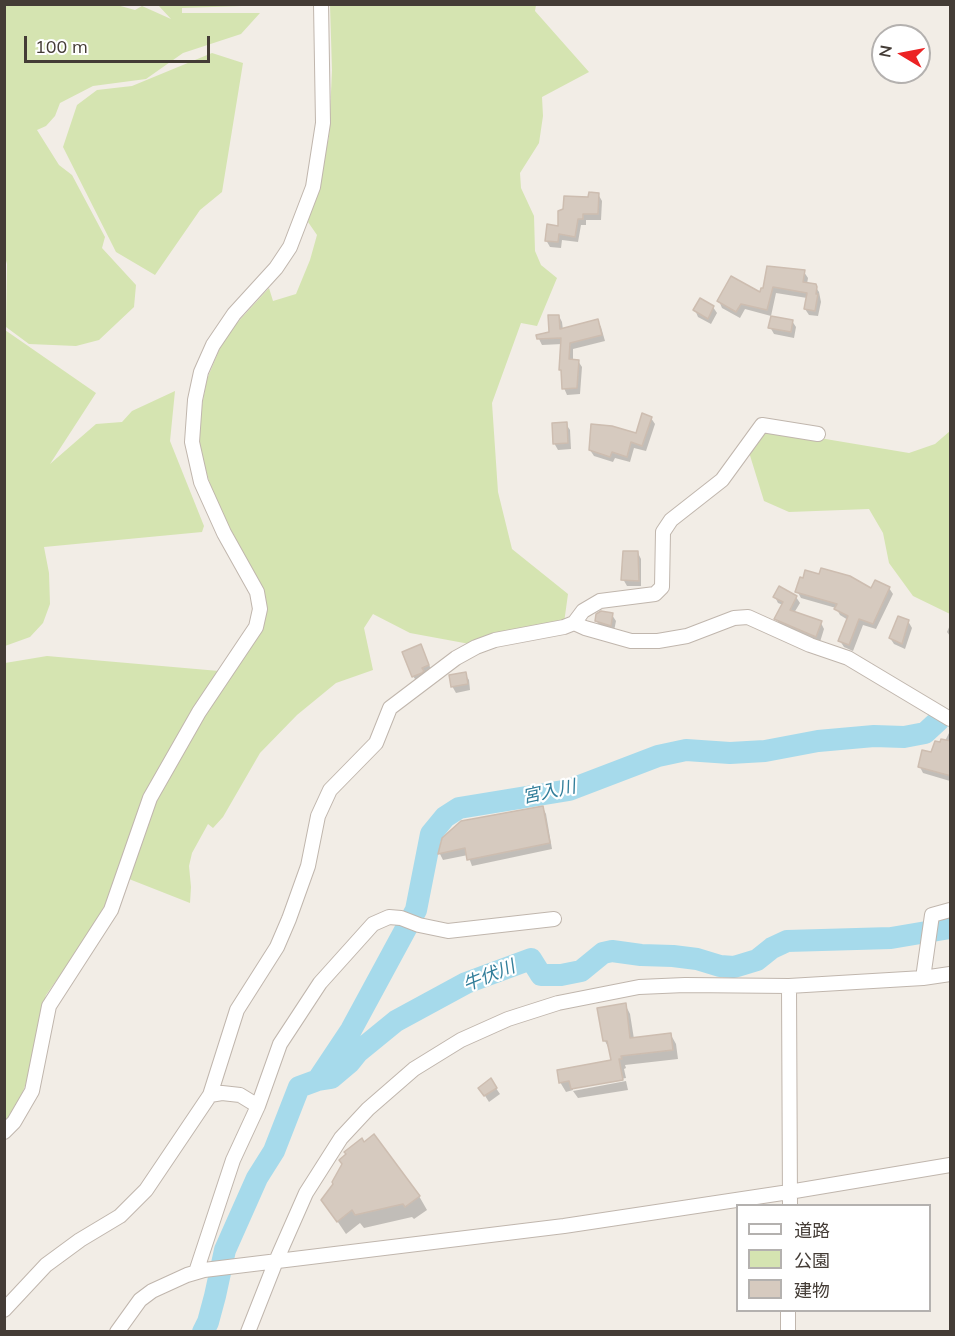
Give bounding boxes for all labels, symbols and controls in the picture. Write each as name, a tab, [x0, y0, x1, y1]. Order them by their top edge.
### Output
scale bar	[27, 24, 213, 62]
north arrow	[871, 24, 931, 84]
text: 100 m	[35, 35, 88, 58]
text: N	[874, 44, 896, 59]
water label: 宮入川	[520, 776, 578, 808]
water label: 牛伏川	[460, 956, 518, 996]
legend	[736, 1204, 931, 1312]
text: 道路	[794, 1219, 830, 1242]
text: 公園	[794, 1249, 830, 1272]
text: 建物	[794, 1279, 830, 1302]

